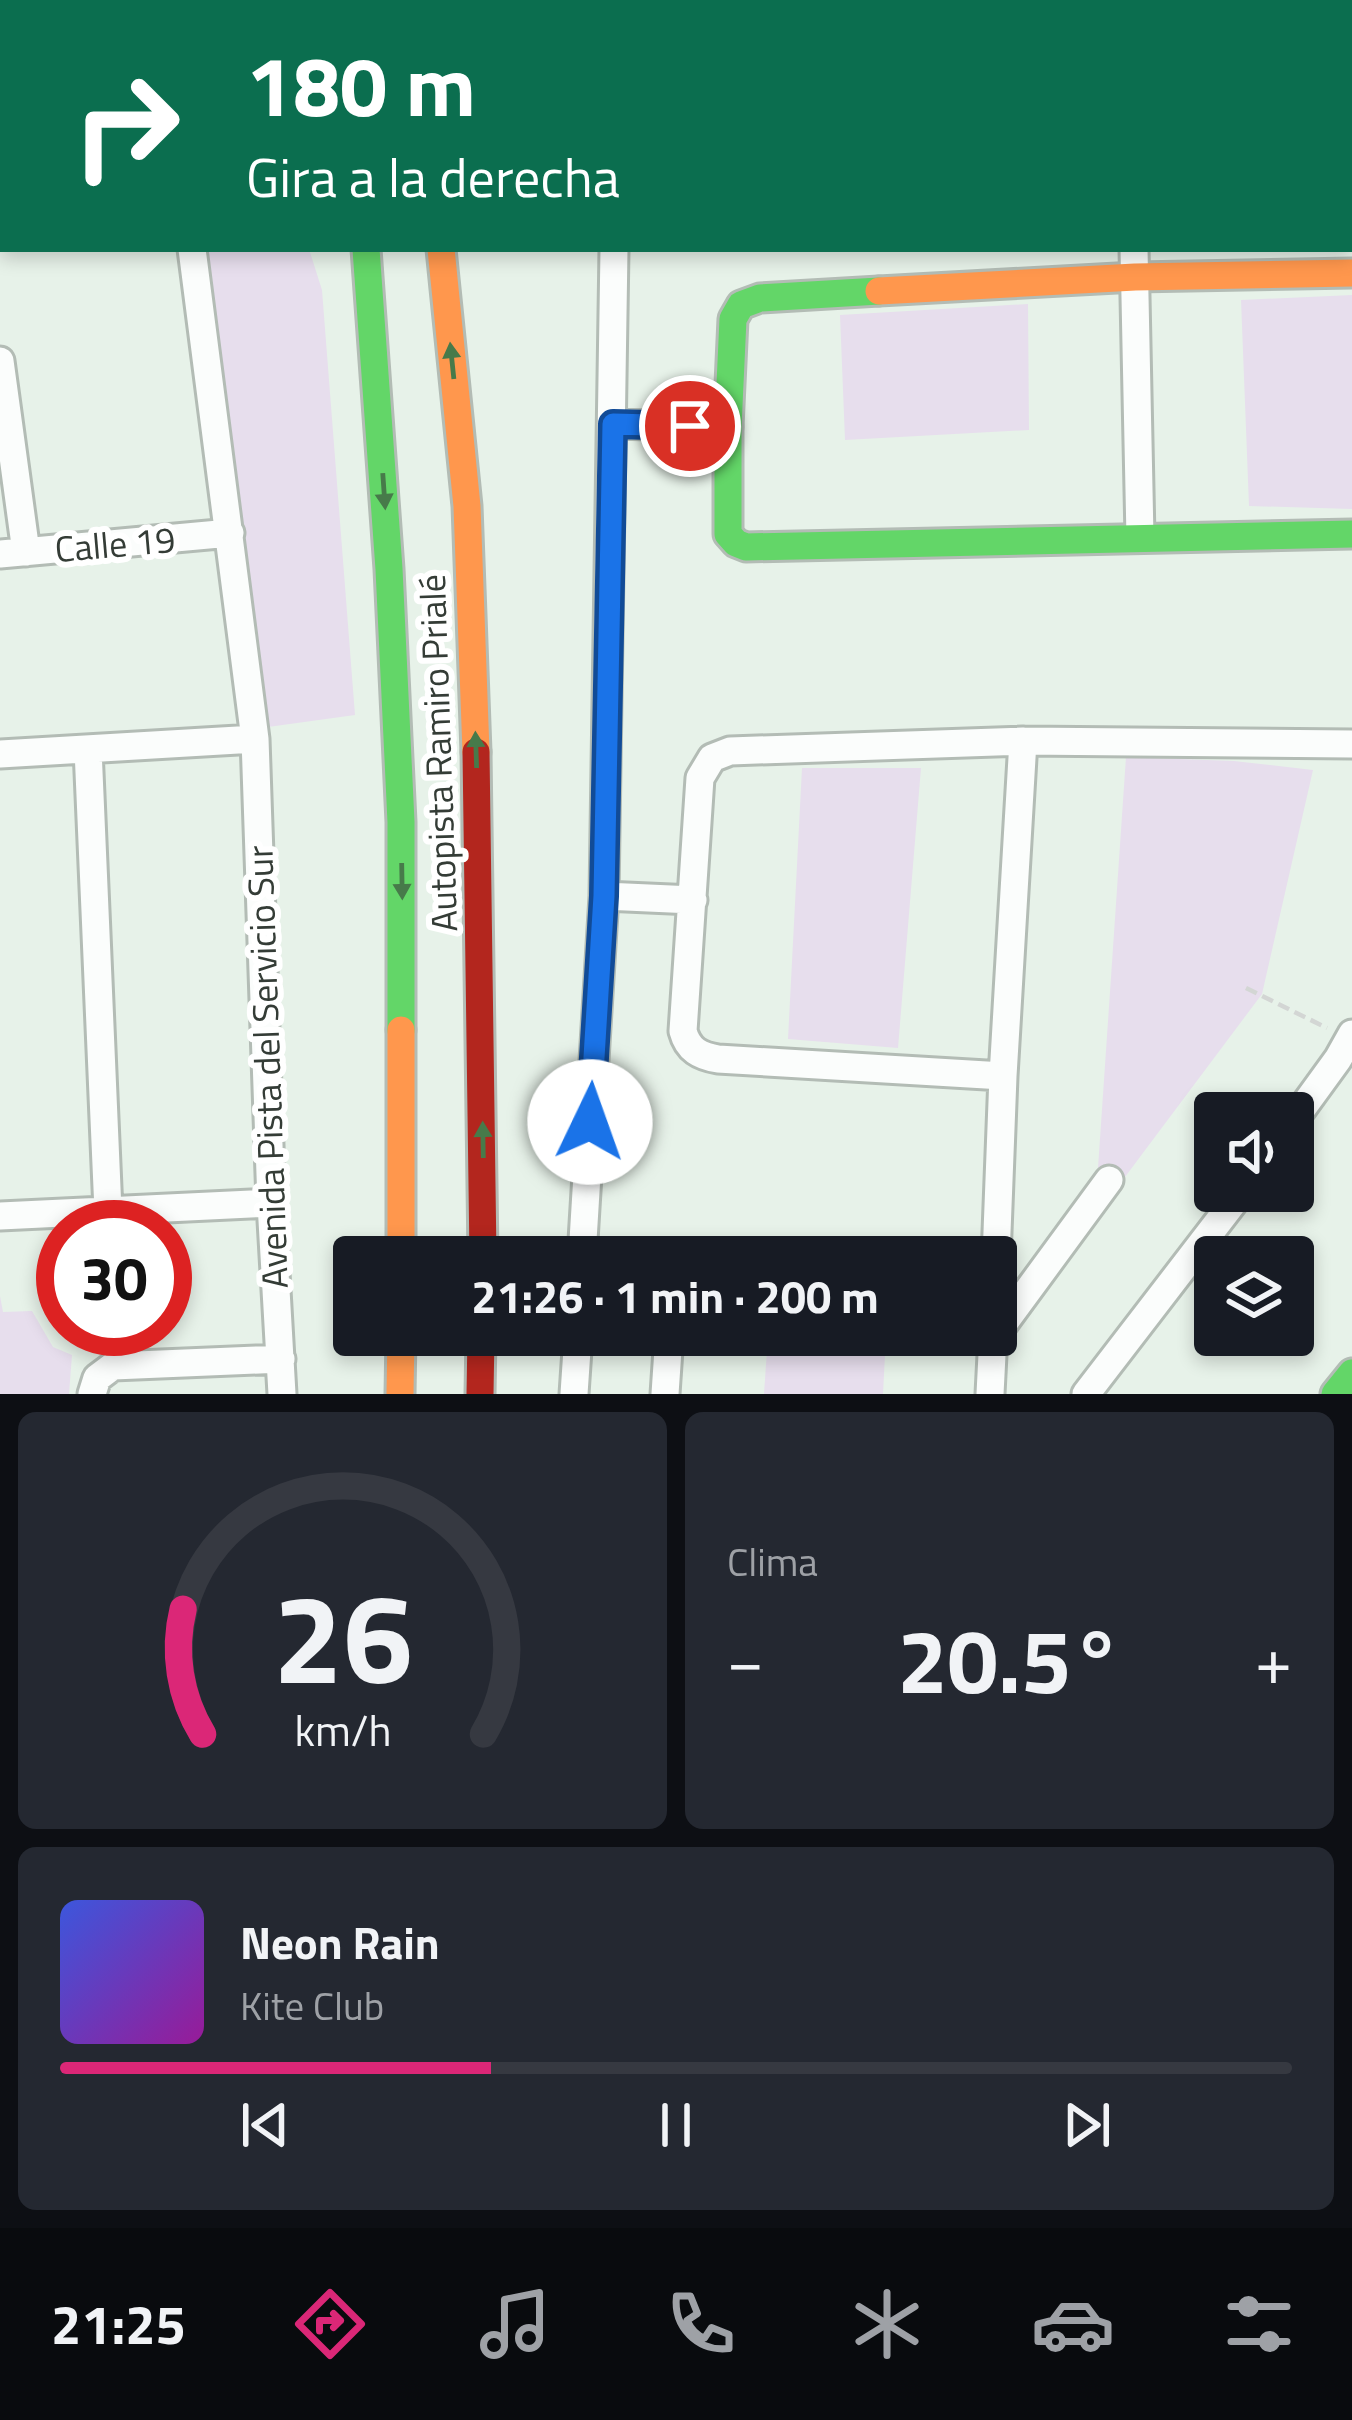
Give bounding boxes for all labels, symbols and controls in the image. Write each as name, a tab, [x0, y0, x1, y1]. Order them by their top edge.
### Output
text: 180 m	[246, 21, 476, 149]
icon: right	[48, 48, 204, 204]
text: Gira a la derecha	[246, 136, 620, 218]
one-way arrow	[442, 342, 461, 379]
pin	[639, 375, 741, 477]
icon: arrive	[657, 393, 723, 459]
one-way arrow	[375, 473, 394, 511]
street label: Calle 19	[52, 511, 177, 576]
street label: Autopista Ramiro Prialé	[404, 573, 471, 933]
one-way arrow	[466, 730, 485, 768]
street label: Avenida Pista del Servicio Sur	[231, 845, 302, 1289]
one-way arrow	[392, 863, 411, 901]
position arrow	[527, 1059, 653, 1185]
map controls	[1194, 1092, 1314, 1356]
button: sound	[1194, 1092, 1314, 1212]
one-way arrow	[473, 1120, 493, 1158]
speed limit sign: 30	[36, 1200, 192, 1356]
button: layers	[1194, 1236, 1314, 1356]
text: 21:26 · 1 min · 200 m	[471, 1262, 879, 1330]
text: Clima	[727, 1532, 818, 1591]
text: 26	[273, 1542, 412, 1731]
text: 20.5°	[897, 1591, 1122, 1728]
text: −	[727, 1609, 764, 1710]
text: +	[1255, 1609, 1292, 1710]
text: km/h	[294, 1696, 391, 1762]
text: Neon Rain	[240, 1908, 440, 1976]
text: Kite Club	[240, 1976, 384, 2035]
icon: previous	[232, 2092, 298, 2158]
icon: pause	[643, 2092, 709, 2158]
icon: next	[1054, 2092, 1120, 2158]
icon: directions	[288, 2282, 372, 2366]
icon: music	[473, 2282, 557, 2366]
icon: phone	[659, 2282, 743, 2366]
icon: climate	[845, 2282, 929, 2366]
icon: car	[1031, 2282, 1115, 2366]
icon: filters	[1217, 2282, 1301, 2366]
text: 21:25	[51, 2283, 186, 2365]

